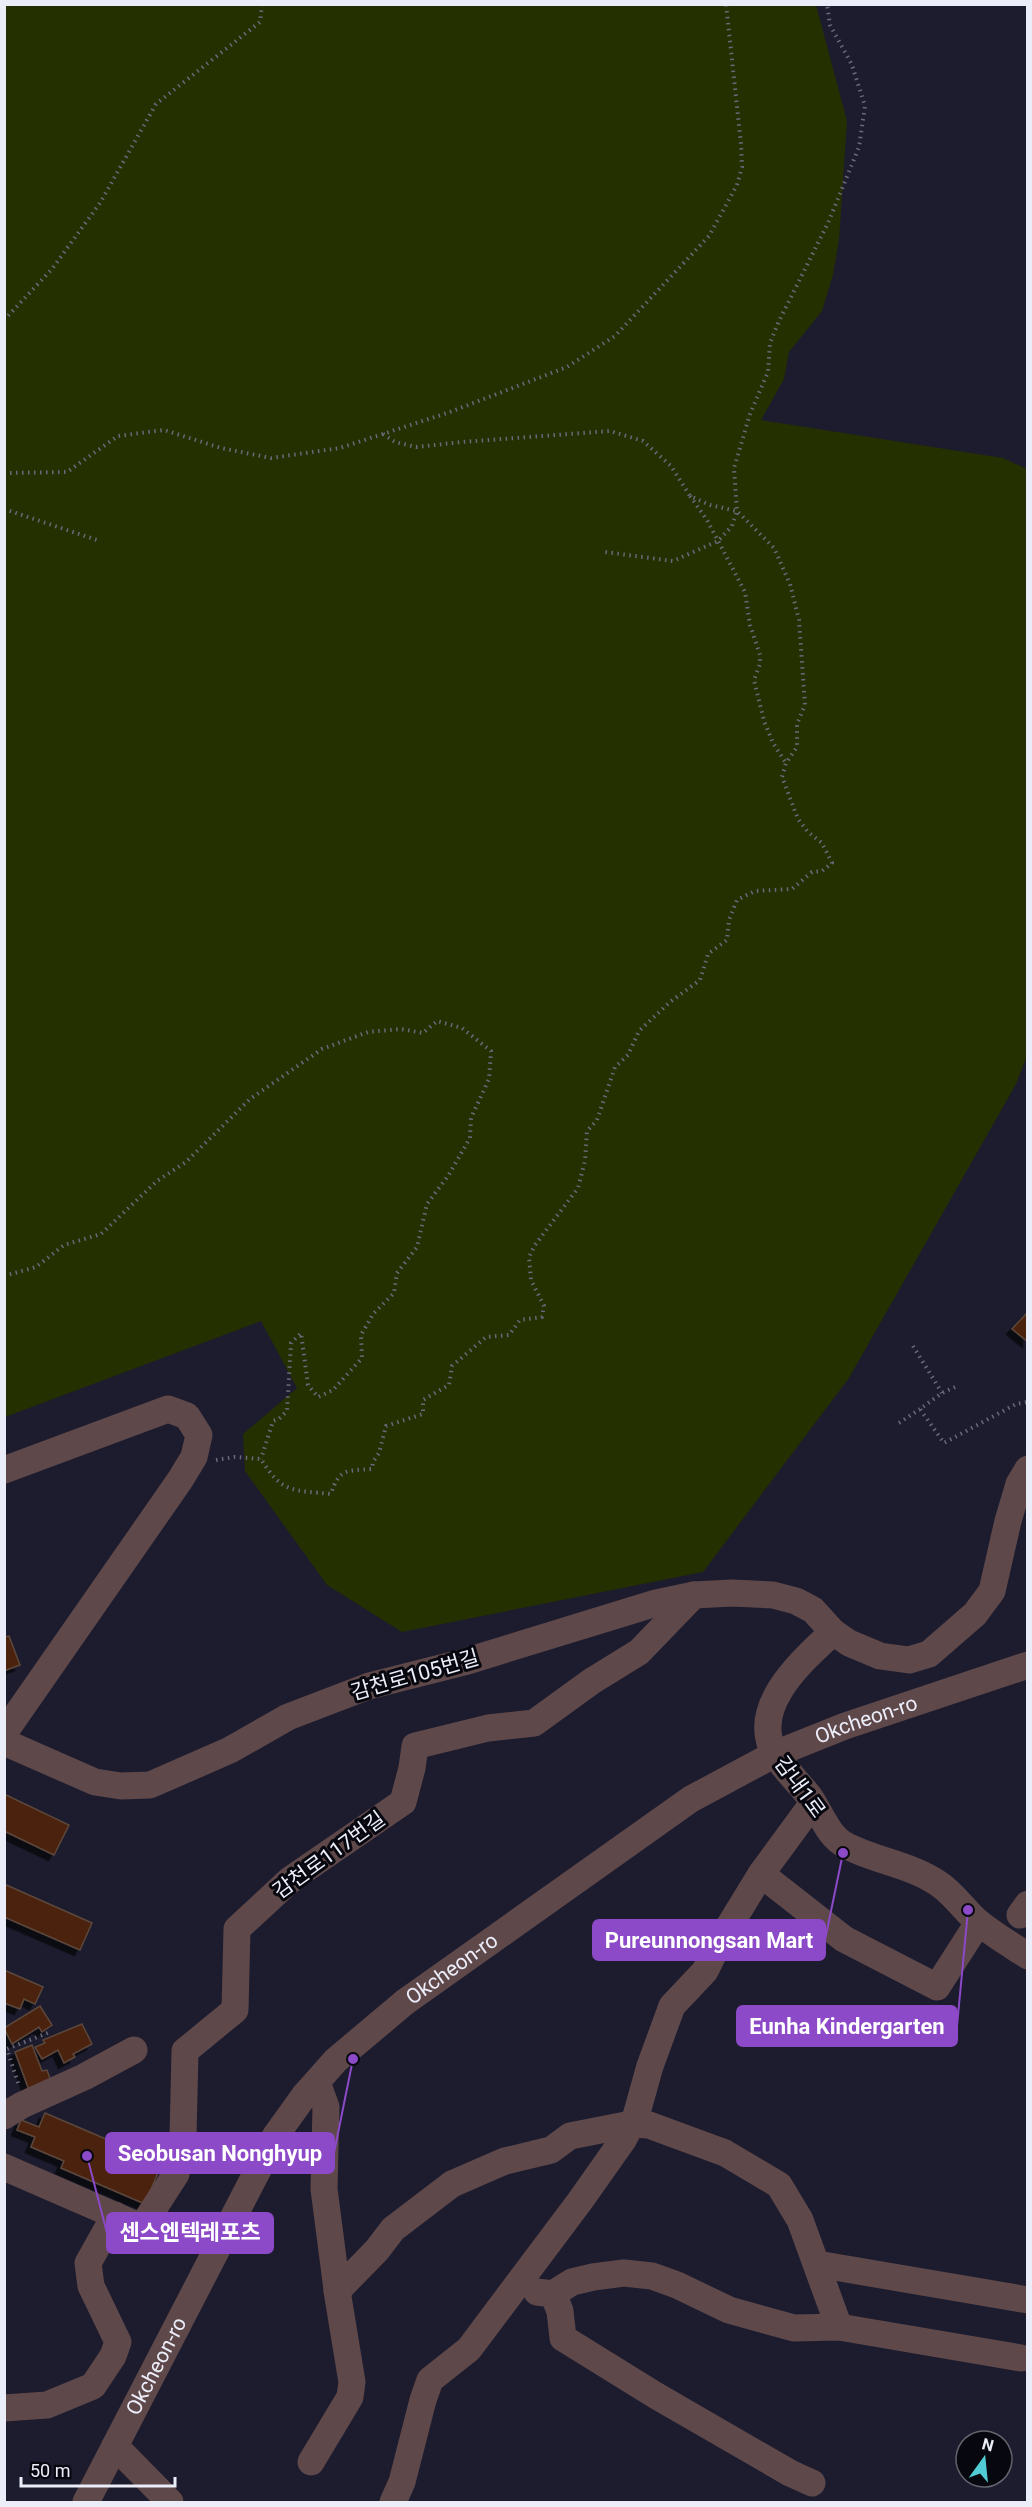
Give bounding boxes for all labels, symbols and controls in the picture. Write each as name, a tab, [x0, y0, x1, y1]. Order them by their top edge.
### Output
street label: 감천로105번길	[348, 1645, 482, 1705]
street label: Okcheon-ro	[811, 1691, 920, 1749]
street label: 감내1로	[770, 1752, 830, 1822]
street label: 감천로117번길	[269, 1806, 389, 1904]
callout: Pureunnongsan Mart	[593, 1920, 825, 1960]
street label: Okcheon-ro	[401, 1928, 502, 2009]
text: Pureunnongsan Mart	[605, 1928, 814, 1953]
callout: Eunha Kindergarten	[737, 2006, 957, 2046]
text: Eunha Kindergarten	[749, 2014, 945, 2039]
callout: Seobusan Nonghyup	[106, 2133, 334, 2173]
text: Seobusan Nonghyup	[118, 2141, 322, 2166]
callout: 센스엔텍레포츠	[107, 2213, 273, 2253]
text: 센스엔텍레포츠	[119, 2220, 261, 2245]
street label: Okcheon-ro	[121, 2313, 192, 2419]
north arrow	[954, 2429, 1014, 2489]
text: N	[980, 2434, 996, 2456]
scale bar	[21, 2450, 176, 2488]
text: 50 m	[30, 2460, 70, 2481]

